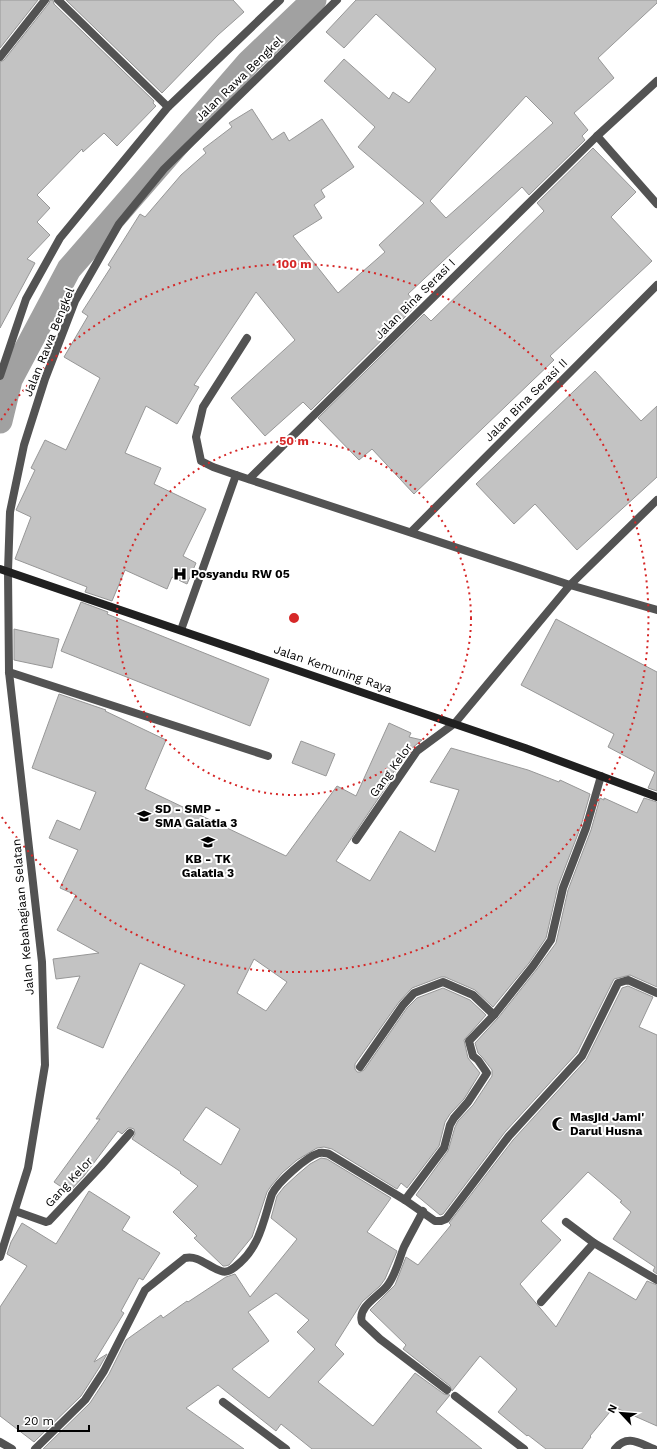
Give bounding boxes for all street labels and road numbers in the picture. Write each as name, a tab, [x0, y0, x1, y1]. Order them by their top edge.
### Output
street label: Jalan Rawa Bengkel	[192, 33, 286, 124]
street label: Jalan Bina Serasi I	[372, 256, 458, 342]
street label: Jalan Rawa Bengkel	[21, 285, 77, 399]
street label: Jalan Bina Serasi II	[482, 356, 570, 444]
street label: Jalan Kemuning Raya	[272, 642, 394, 696]
street label: Gang Kelor	[367, 740, 415, 800]
street label: Jalan Kebahagiaan Selatan	[9, 838, 37, 996]
street label: Gang Kelor	[42, 1154, 96, 1210]

